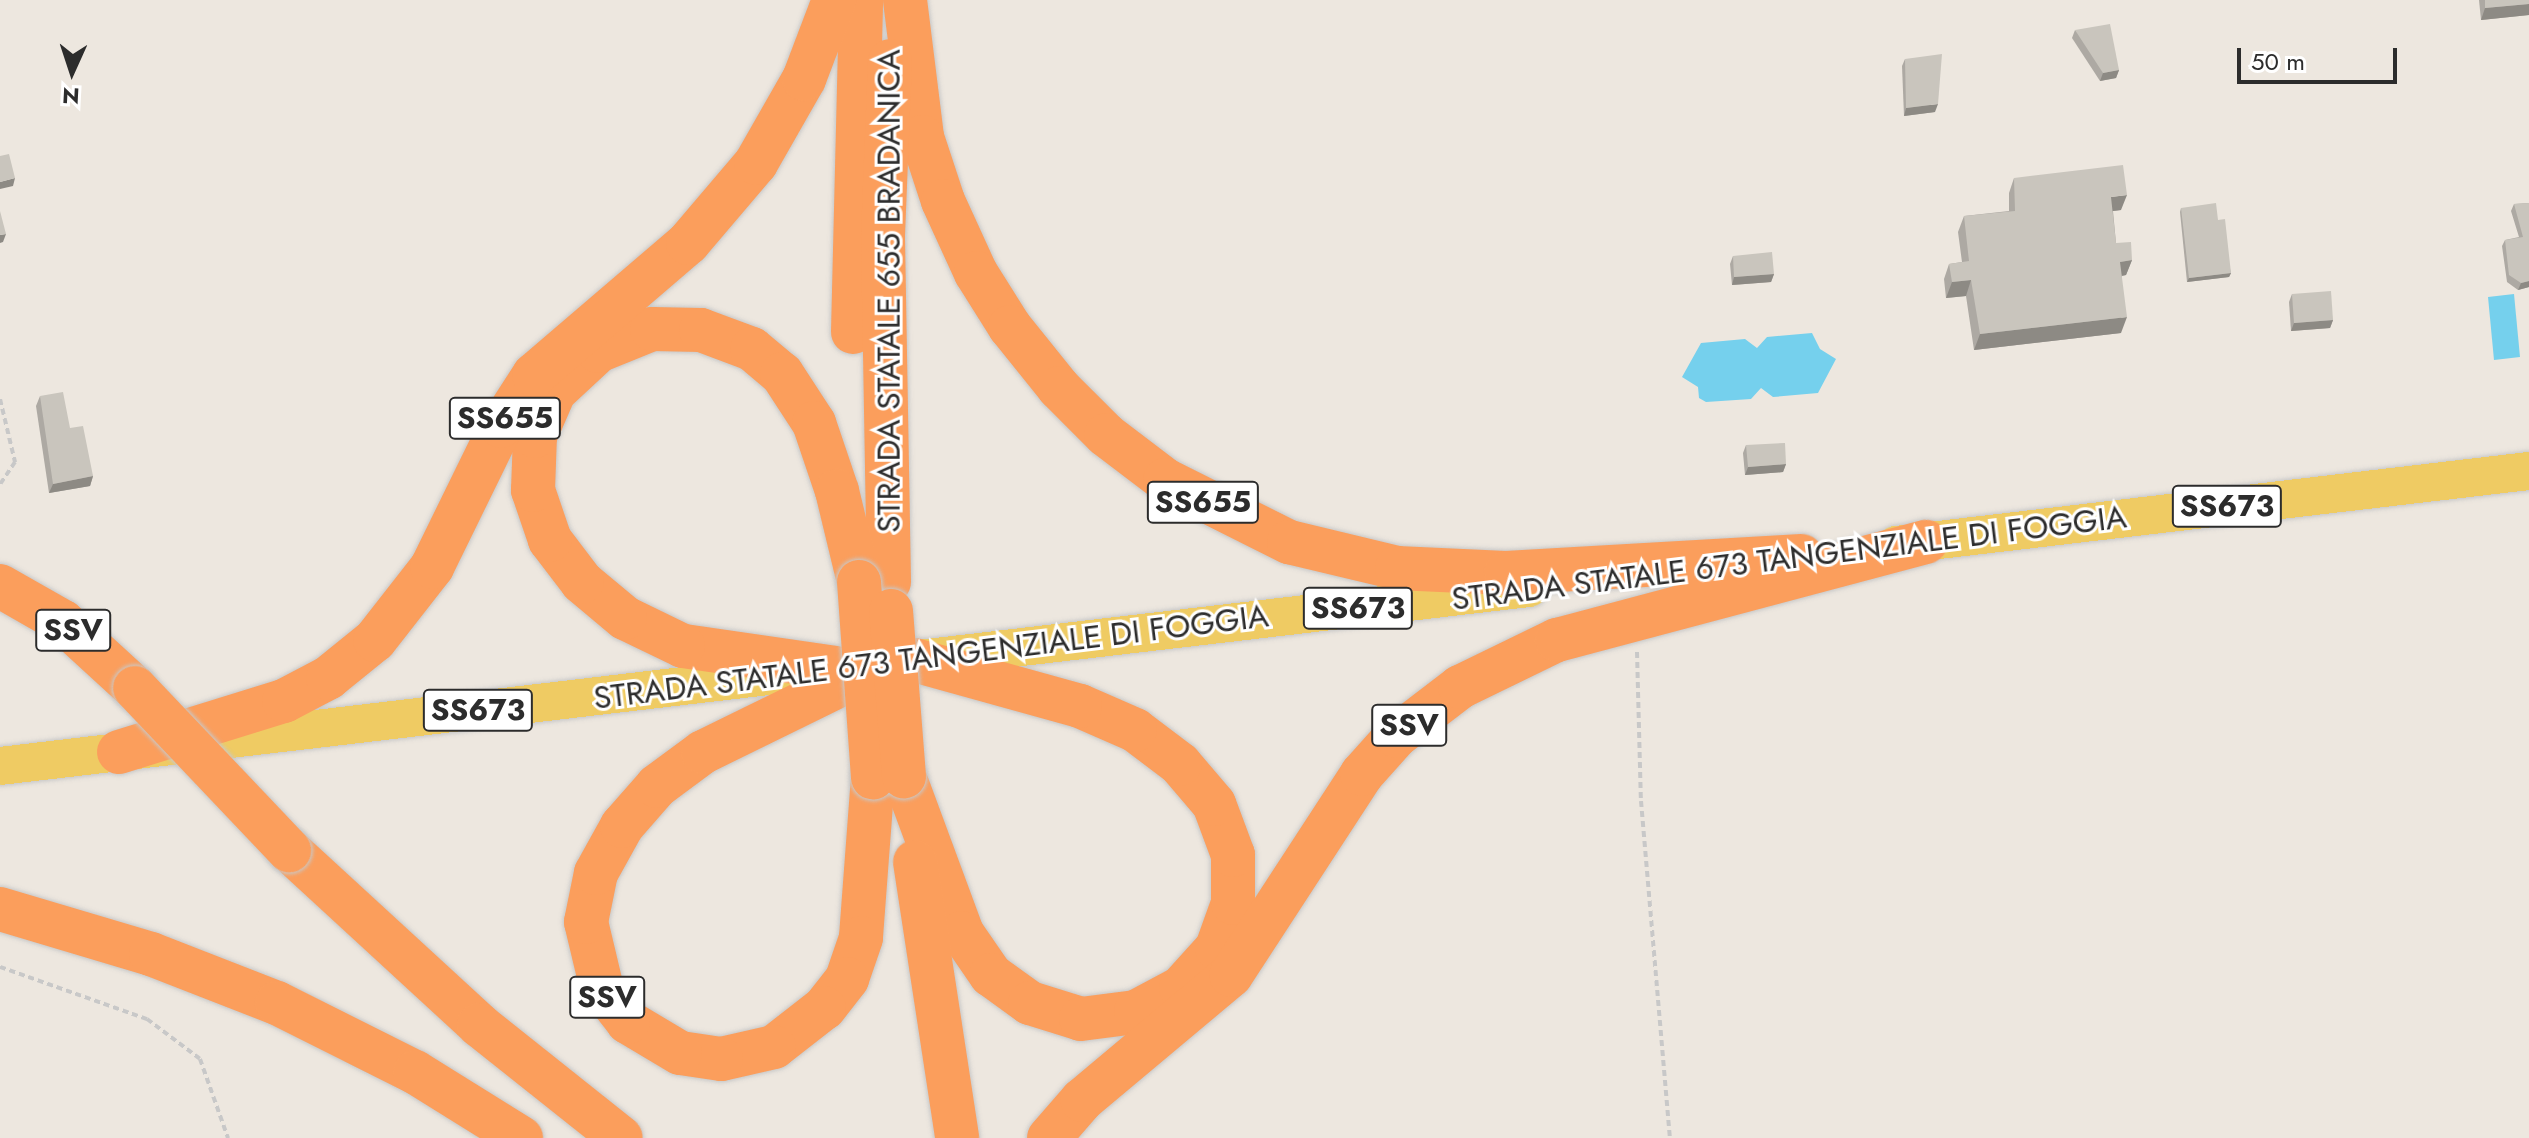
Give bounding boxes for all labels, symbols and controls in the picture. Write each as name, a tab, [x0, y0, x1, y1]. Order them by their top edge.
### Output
north arrow	[32, 32, 112, 112]
scale bar	[2241, 32, 2401, 82]
text: 50 m	[2251, 44, 2305, 79]
street label: STRADA STATALE 655 BRADANICA	[870, 49, 908, 533]
text: N	[61, 80, 80, 112]
road number: SS655	[447, 392, 563, 444]
road number: SS655	[1145, 476, 1261, 528]
road number: SS673	[2171, 480, 2283, 532]
street label: STRADA STATALE 673 TANGENZIALE DI FOGGIA	[1449, 498, 2129, 618]
road number: SS673	[1302, 582, 1414, 634]
street label: STRADA STATALE 673 TANGENZIALE DI FOGGIA	[591, 597, 1271, 717]
road number: SSV	[35, 604, 111, 656]
road number: SS673	[422, 684, 534, 736]
road number: SSV	[1371, 699, 1447, 751]
road number: SSV	[569, 971, 645, 1023]

